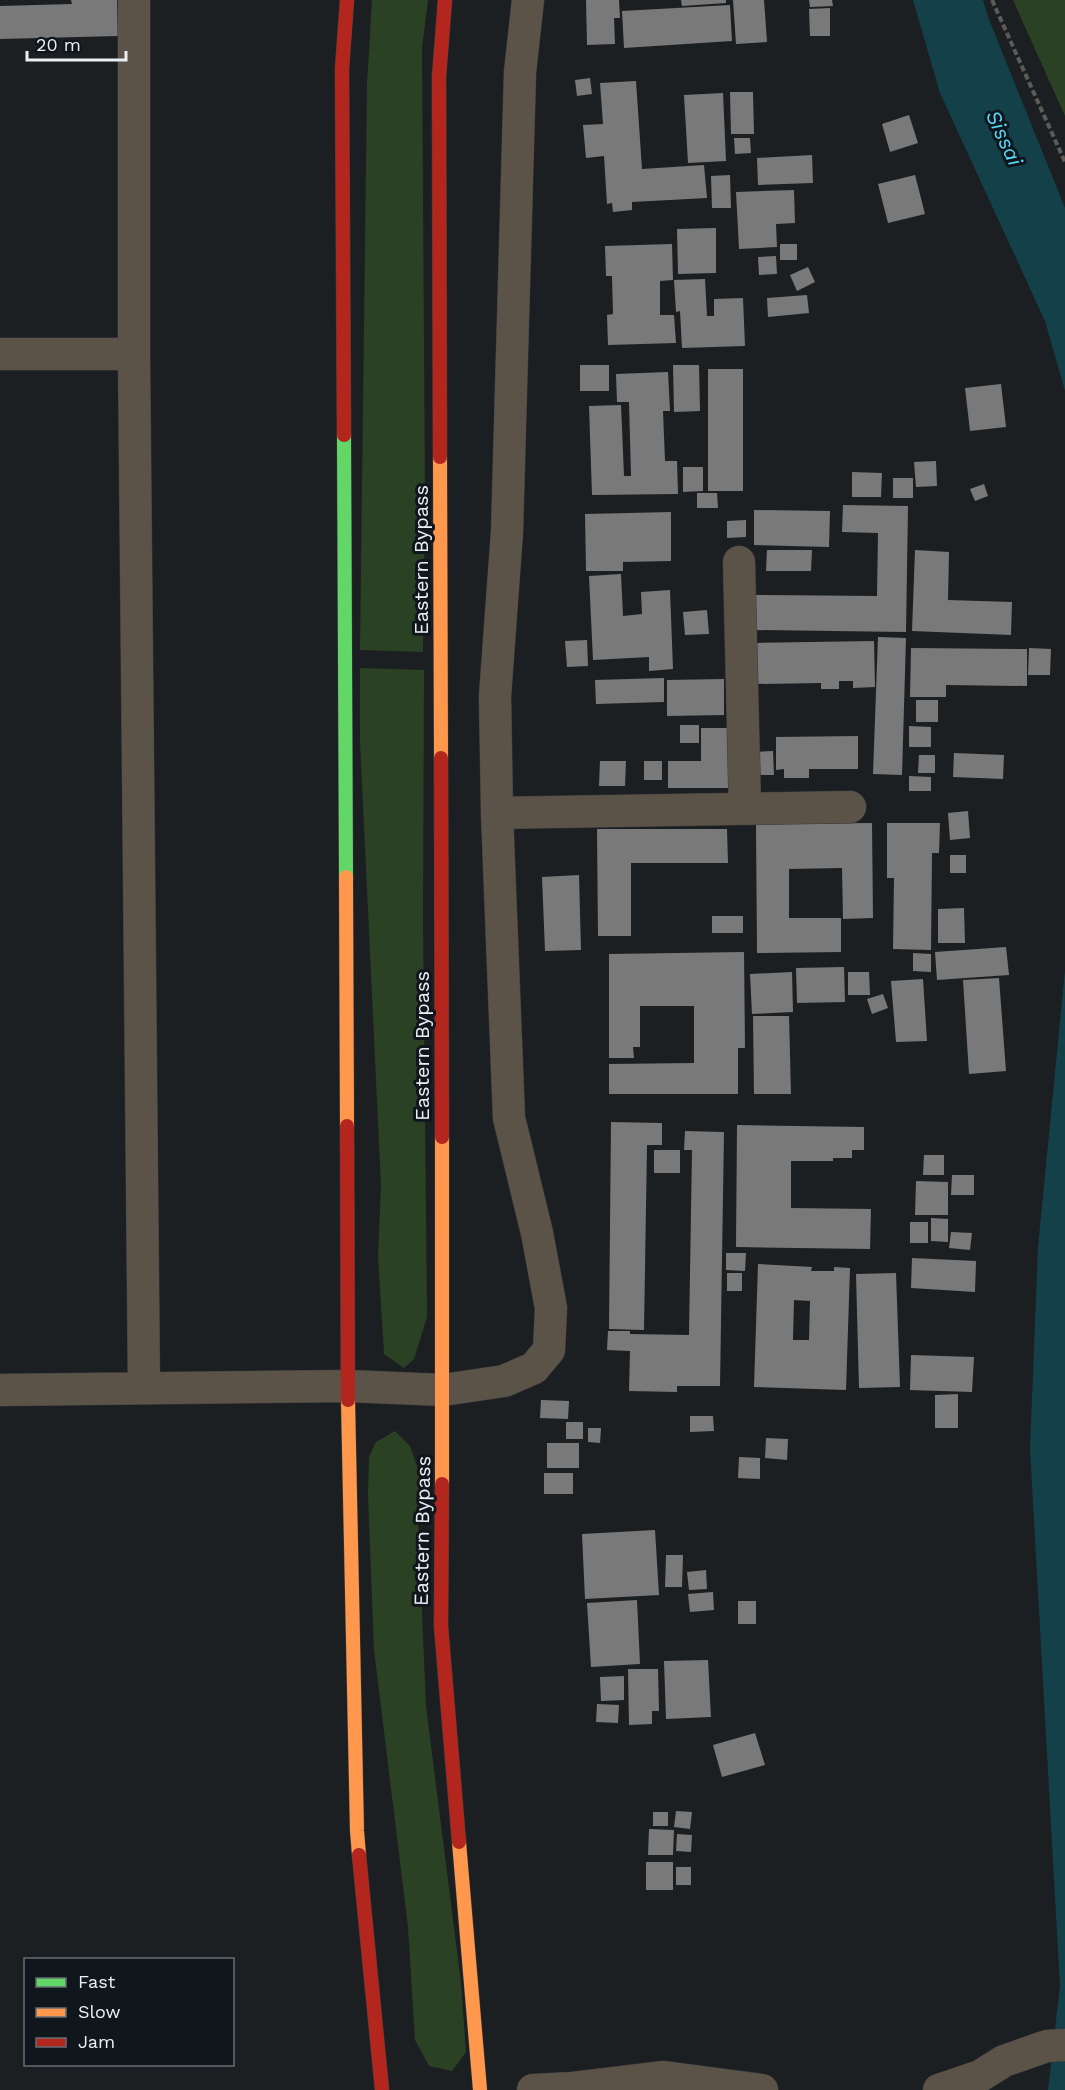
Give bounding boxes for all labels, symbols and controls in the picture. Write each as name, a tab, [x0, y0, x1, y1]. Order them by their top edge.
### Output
scale bar	[27, 24, 126, 62]
text: 20 m	[36, 34, 81, 55]
water label: Sissai	[981, 106, 1028, 170]
street label: Eastern Bypass	[409, 485, 433, 635]
street label: Eastern Bypass	[410, 971, 434, 1121]
street label: Eastern Bypass	[409, 1456, 435, 1606]
legend	[24, 1958, 234, 2066]
text: Fast	[78, 1971, 116, 1992]
text: Slow	[78, 2001, 121, 2022]
text: Jam	[78, 2031, 115, 2052]

